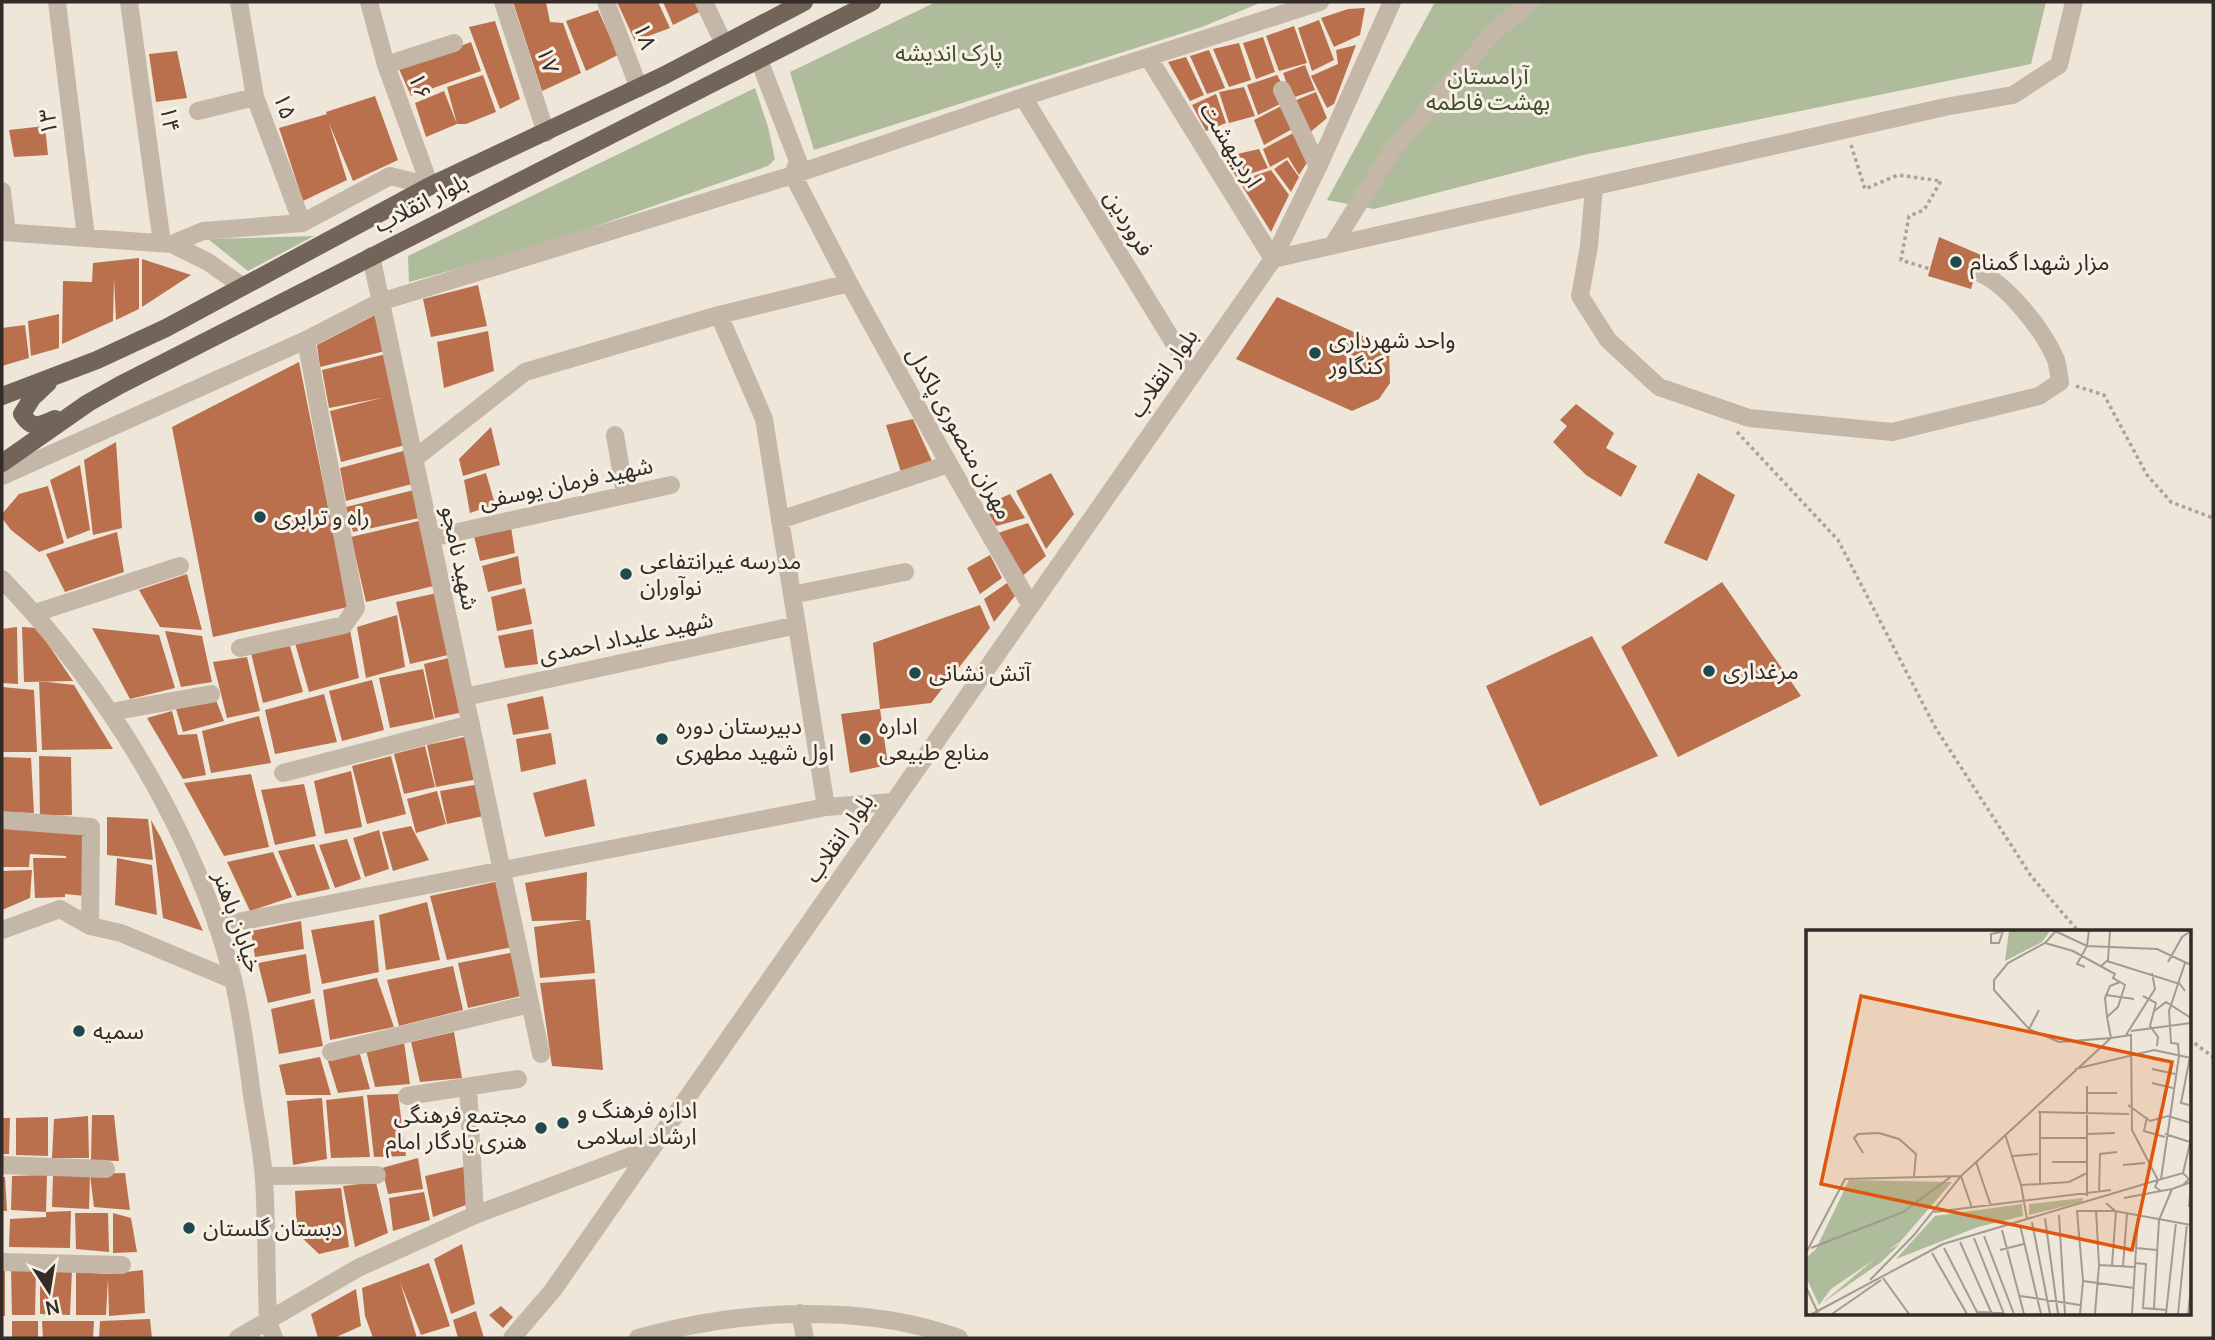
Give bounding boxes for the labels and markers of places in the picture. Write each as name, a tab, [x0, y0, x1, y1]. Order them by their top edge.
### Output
place label: مزار شهدا گمنام	[1970, 245, 2110, 280]
marker: مزار شهدا گمنام	[1948, 254, 1964, 270]
place label: واحد شهرداری کنگاور	[1328, 323, 1456, 381]
marker: واحد شهرداری کنگاور	[1307, 345, 1323, 361]
place label: راه و ترابری	[274, 500, 370, 532]
marker: راه و ترابری	[252, 509, 268, 525]
place label: مدرسه غیرانتفاعی نوآوران	[640, 544, 801, 602]
marker: مدرسه غیرانتفاعی نوآوران	[618, 566, 634, 582]
place label: مرغداری	[1723, 654, 1799, 686]
place label: آتش نشانی	[929, 656, 1032, 688]
marker: مرغداری	[1701, 663, 1717, 679]
marker: آتش نشانی	[907, 665, 923, 681]
place label: دبیرستان دوره اول شهید مطهری	[676, 709, 834, 767]
place label: اداره منابع طبیعی	[879, 709, 990, 769]
marker: دبیرستان دوره اول شهید مطهری	[654, 731, 670, 747]
marker: اداره منابع طبیعی	[857, 731, 873, 747]
place label: سمیه	[93, 1014, 144, 1046]
marker: سمیه	[71, 1023, 87, 1039]
place label: اداره فرهنگ و ارشاد اسلامی	[577, 1093, 697, 1151]
place label: مجتمع فرهنگی هنری یادگار امام	[386, 1098, 527, 1159]
marker: اداره فرهنگ و ارشاد اسلامی	[555, 1115, 571, 1131]
marker: مجتمع فرهنگی هنری یادگار امام	[533, 1120, 549, 1136]
place label: دبستان گلستان	[203, 1211, 342, 1243]
marker: دبستان گلستان	[181, 1220, 197, 1236]

